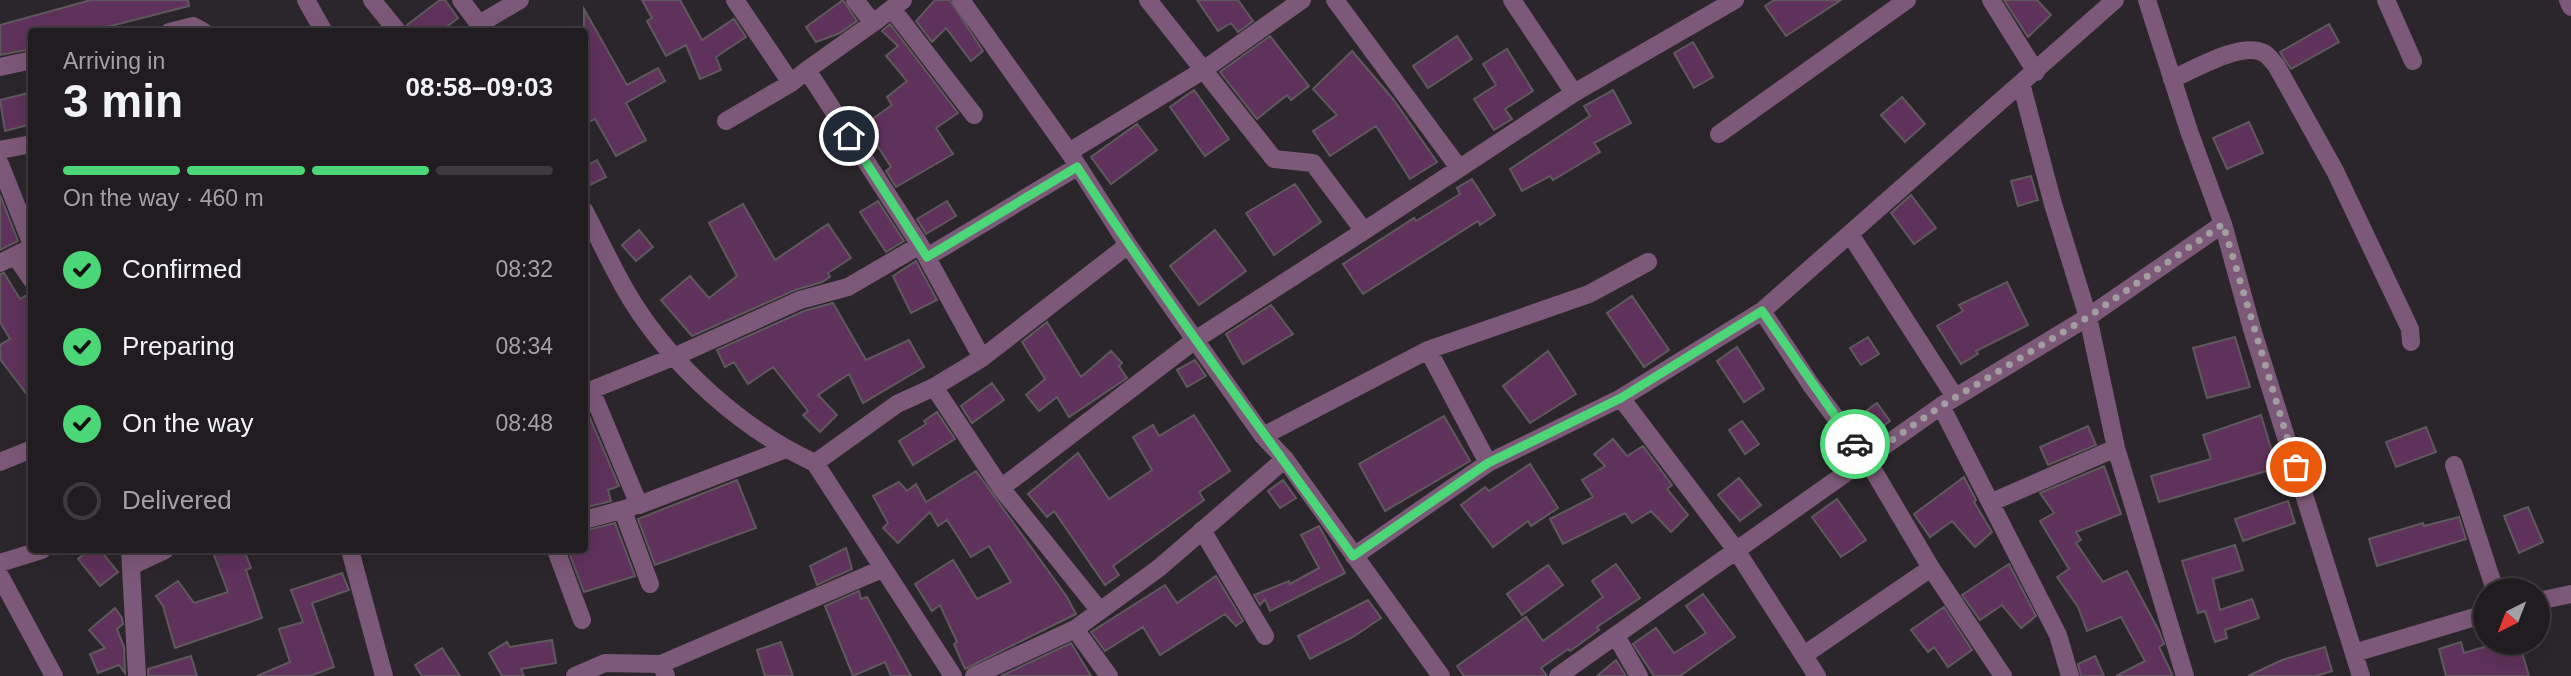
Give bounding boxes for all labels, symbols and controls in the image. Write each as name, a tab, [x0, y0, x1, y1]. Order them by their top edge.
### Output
text: Arriving in	[63, 48, 165, 74]
text: 08:58–09:03	[406, 72, 553, 102]
text: 3 min	[63, 75, 183, 127]
pin	[819, 106, 879, 166]
icon: home	[830, 117, 868, 155]
text: On the way · 460 m	[63, 185, 264, 211]
icon: check	[63, 251, 101, 289]
text: Confirmed	[122, 254, 242, 284]
text: 08:32	[495, 256, 553, 282]
icon: check	[63, 328, 101, 366]
text: Preparing	[122, 331, 235, 361]
text: 08:34	[495, 333, 553, 359]
icon: check	[63, 405, 101, 443]
text: On the way	[122, 408, 254, 438]
courier	[1820, 409, 1890, 479]
text: 08:48	[495, 410, 553, 436]
icon: car	[1836, 425, 1874, 463]
pin	[2266, 437, 2326, 497]
icon: bag	[2277, 448, 2315, 486]
text: Delivered	[122, 485, 232, 515]
north arrow	[2473, 578, 2550, 654]
map controls	[2473, 578, 2550, 655]

